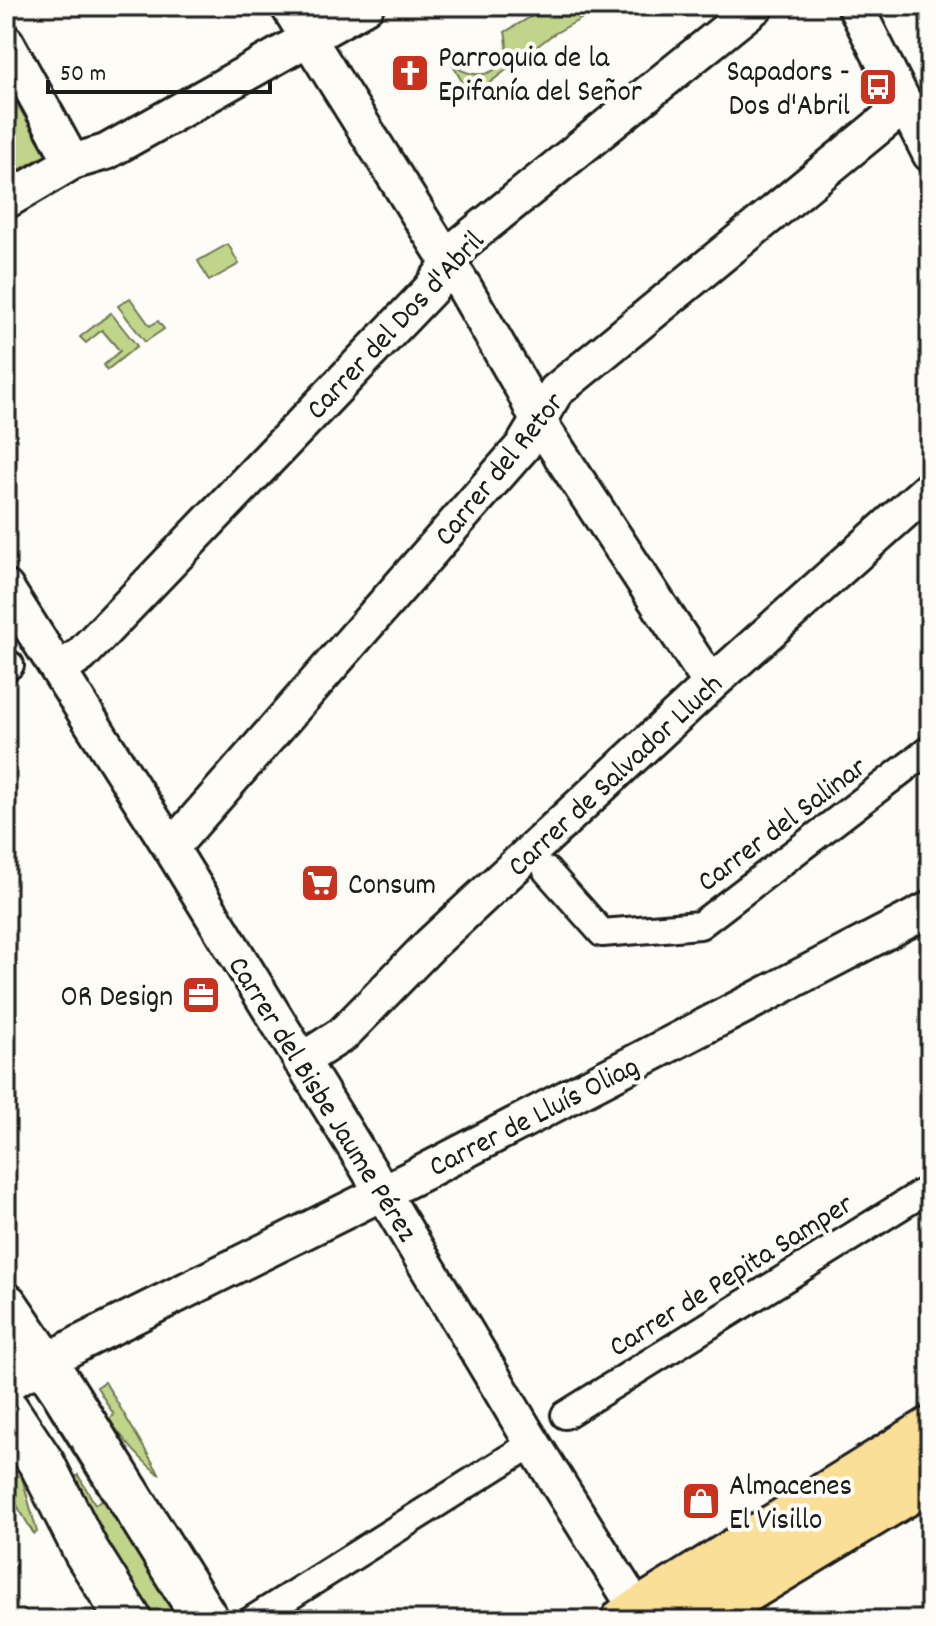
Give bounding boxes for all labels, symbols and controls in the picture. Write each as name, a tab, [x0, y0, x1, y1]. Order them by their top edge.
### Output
place label: Parroquia de la Epifanía del Señor	[438, 39, 642, 116]
scale bar	[48, 44, 270, 94]
church icon: Parroquia de la Epifanía del Señor	[389, 52, 431, 94]
place label: Sapadors - Dos d'Abril	[726, 53, 850, 130]
text: 50 m	[60, 58, 106, 92]
bus stop icon: Sapadors - Dos d'Abril	[857, 66, 899, 108]
street label: Carrer del Dos d'Abril	[298, 223, 497, 431]
street label: Carrer del Retor	[426, 385, 577, 557]
street label: Carrer de Salvador Lluch	[500, 666, 735, 889]
street label: Carrer del Salinar	[690, 748, 878, 905]
supermarket icon: Consum	[299, 862, 341, 904]
place label: Consum	[348, 866, 436, 909]
street label: Carrer del Bisbe Jaume Pérez	[215, 949, 426, 1252]
office icon: OR Design	[180, 974, 222, 1016]
place label: OR Design	[61, 978, 173, 1021]
street label: Carrer de Lluís Oliag	[422, 1047, 648, 1191]
street label: Carrer de Pepita Samper	[602, 1185, 863, 1370]
place label: Almacenes El Visillo	[729, 1467, 852, 1544]
shop icon: Almacenes El Visillo	[680, 1480, 722, 1522]

